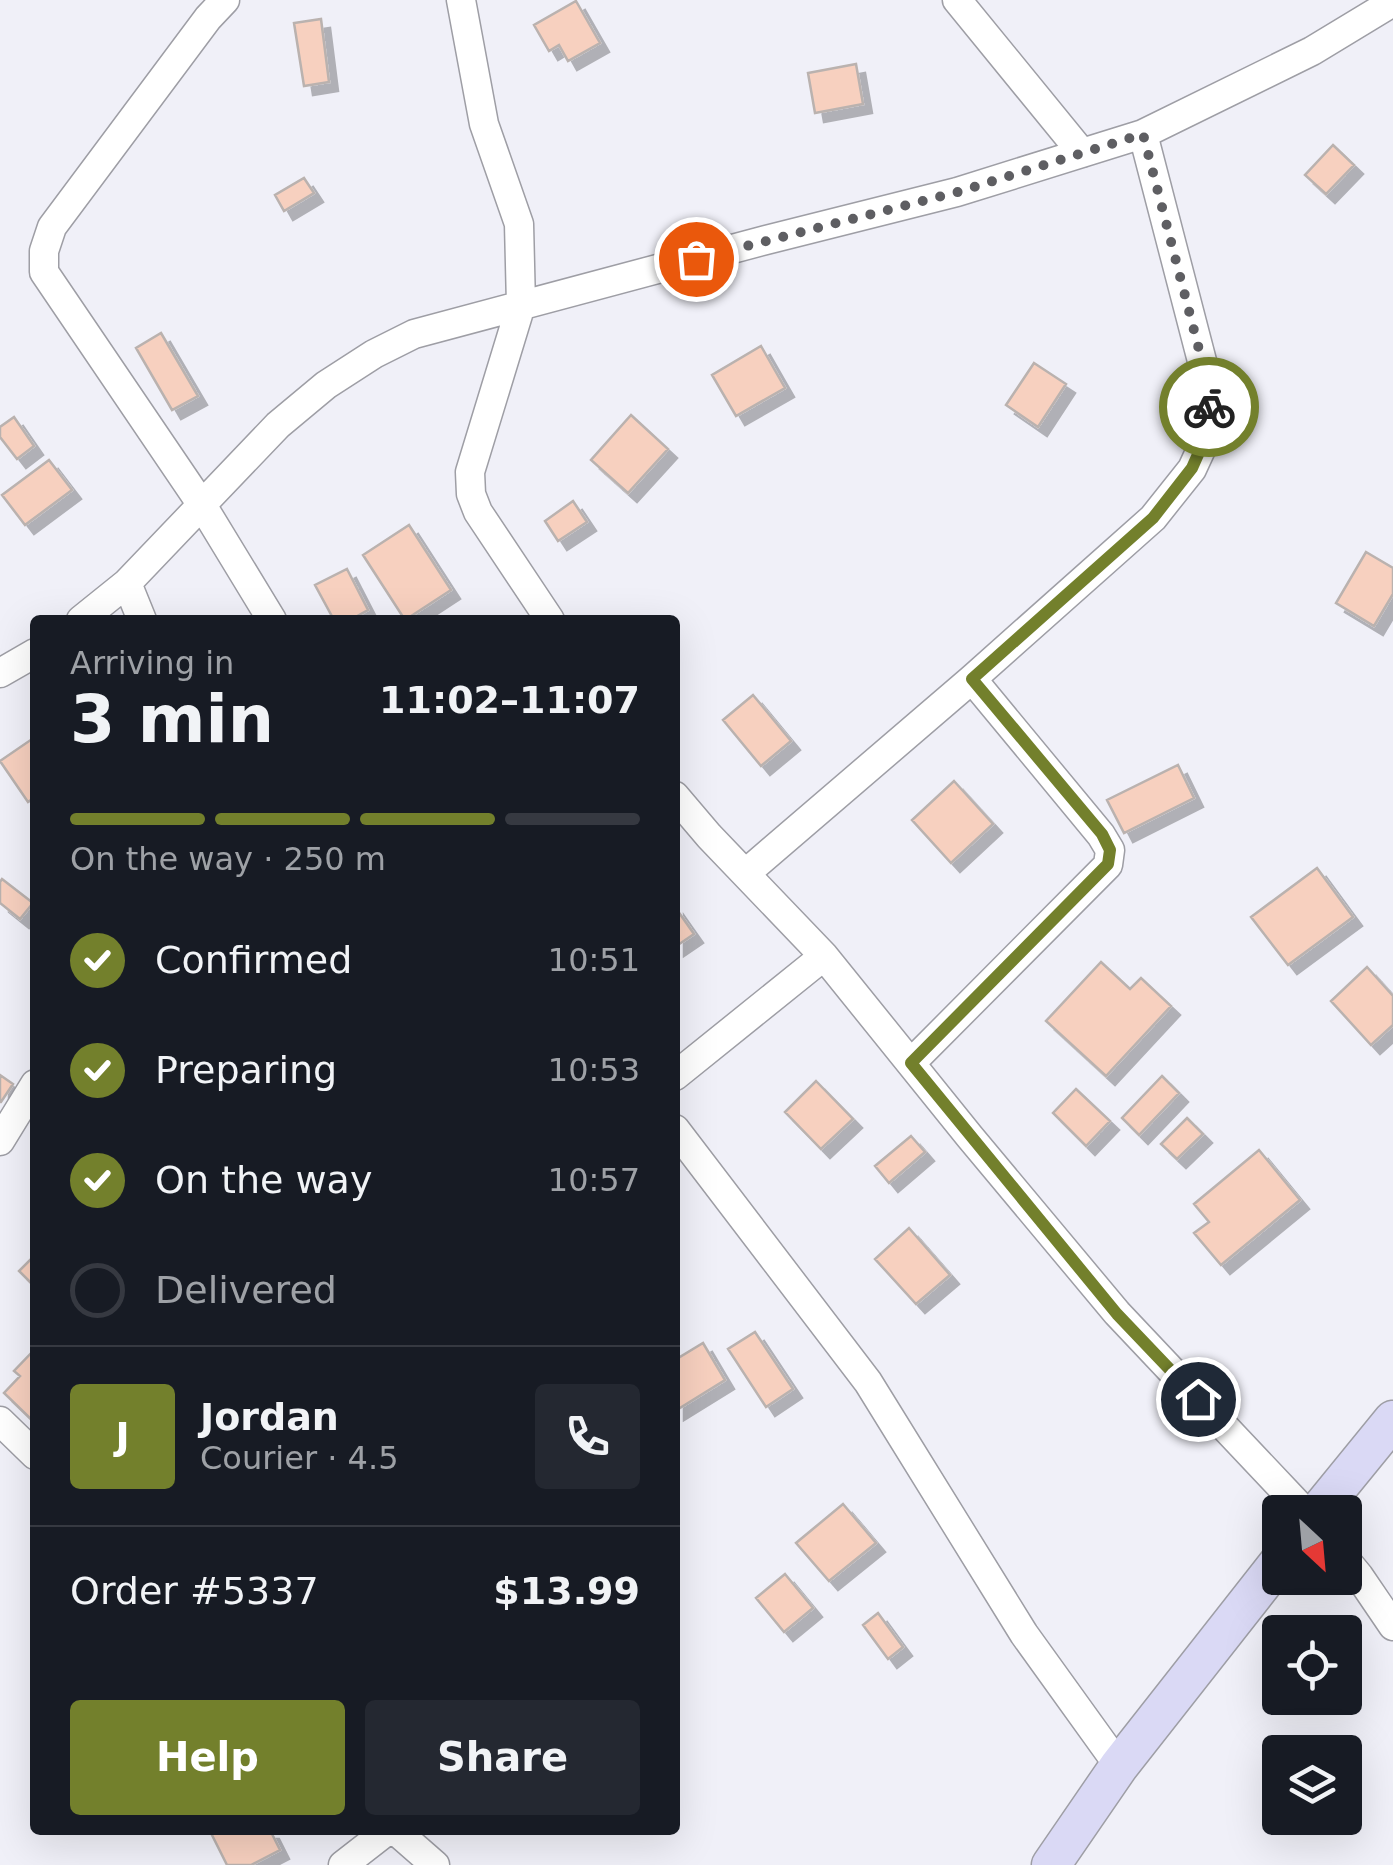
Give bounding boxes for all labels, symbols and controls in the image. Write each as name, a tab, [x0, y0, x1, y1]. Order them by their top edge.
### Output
pin	[654, 217, 739, 302]
icon: bag	[669, 232, 724, 287]
courier	[1159, 357, 1259, 457]
icon: bike	[1182, 380, 1237, 435]
text: Arriving in	[70, 644, 234, 682]
text: 11:02–11:07	[379, 678, 640, 722]
text: 3 min	[70, 682, 274, 757]
text: On the way · 250 m	[70, 840, 386, 878]
icon: check	[70, 933, 125, 988]
text: Confirmed	[155, 938, 352, 982]
text: 10:51	[548, 941, 640, 979]
icon: check	[70, 1043, 125, 1098]
text: Preparing	[155, 1048, 337, 1092]
text: 10:53	[548, 1051, 640, 1089]
icon: check	[70, 1153, 125, 1208]
text: On the way	[155, 1158, 372, 1202]
text: 10:57	[548, 1161, 640, 1199]
text: Delivered	[155, 1268, 337, 1312]
pin	[1156, 1357, 1241, 1442]
icon: home	[1171, 1372, 1226, 1427]
button: phone	[535, 1384, 640, 1489]
text: Jordan	[200, 1395, 339, 1439]
text: J	[115, 1414, 130, 1458]
text: Courier · 4.5	[200, 1439, 399, 1477]
north arrow	[1262, 1495, 1362, 1595]
map controls	[1262, 1495, 1362, 1835]
text: Order #5337	[70, 1569, 319, 1613]
text: $13.99	[493, 1569, 640, 1613]
button: locate	[1262, 1615, 1362, 1715]
button: Help	[70, 1700, 345, 1815]
button: Share	[365, 1700, 640, 1815]
button: layers	[1262, 1735, 1362, 1835]

